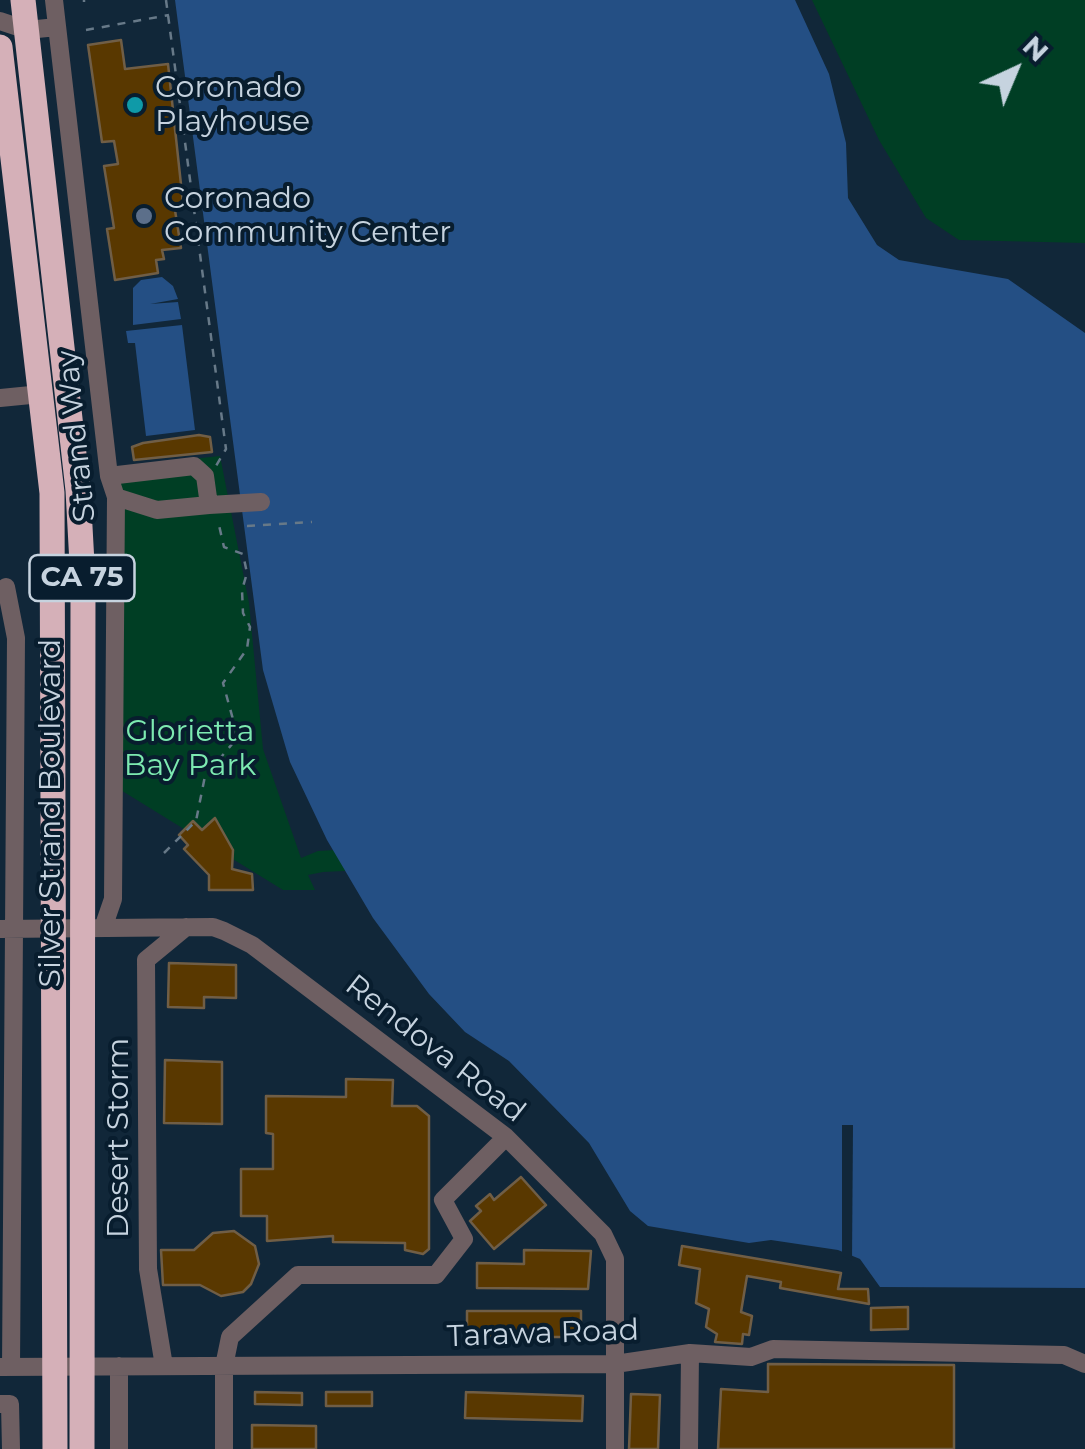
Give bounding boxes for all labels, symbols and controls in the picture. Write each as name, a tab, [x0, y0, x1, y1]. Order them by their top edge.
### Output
north arrow	[965, 20, 1065, 120]
text: N	[1016, 28, 1056, 69]
place label: Coronado Playhouse	[155, 70, 310, 140]
marker: Coronado Playhouse	[124, 94, 146, 116]
place label: Coronado Community Center	[164, 181, 451, 252]
marker: Coronado Community Center	[133, 205, 155, 227]
street label: Strand Way	[50, 348, 104, 524]
road number: CA 75	[29, 555, 134, 601]
street label: Silver Strand Boulevard	[33, 639, 69, 987]
park label: Glorietta Bay Park	[124, 714, 256, 784]
street label: Rendova Road	[338, 968, 532, 1130]
street label: Desert Storm	[101, 1038, 137, 1238]
street label: Tarawa Road	[446, 1313, 640, 1355]

